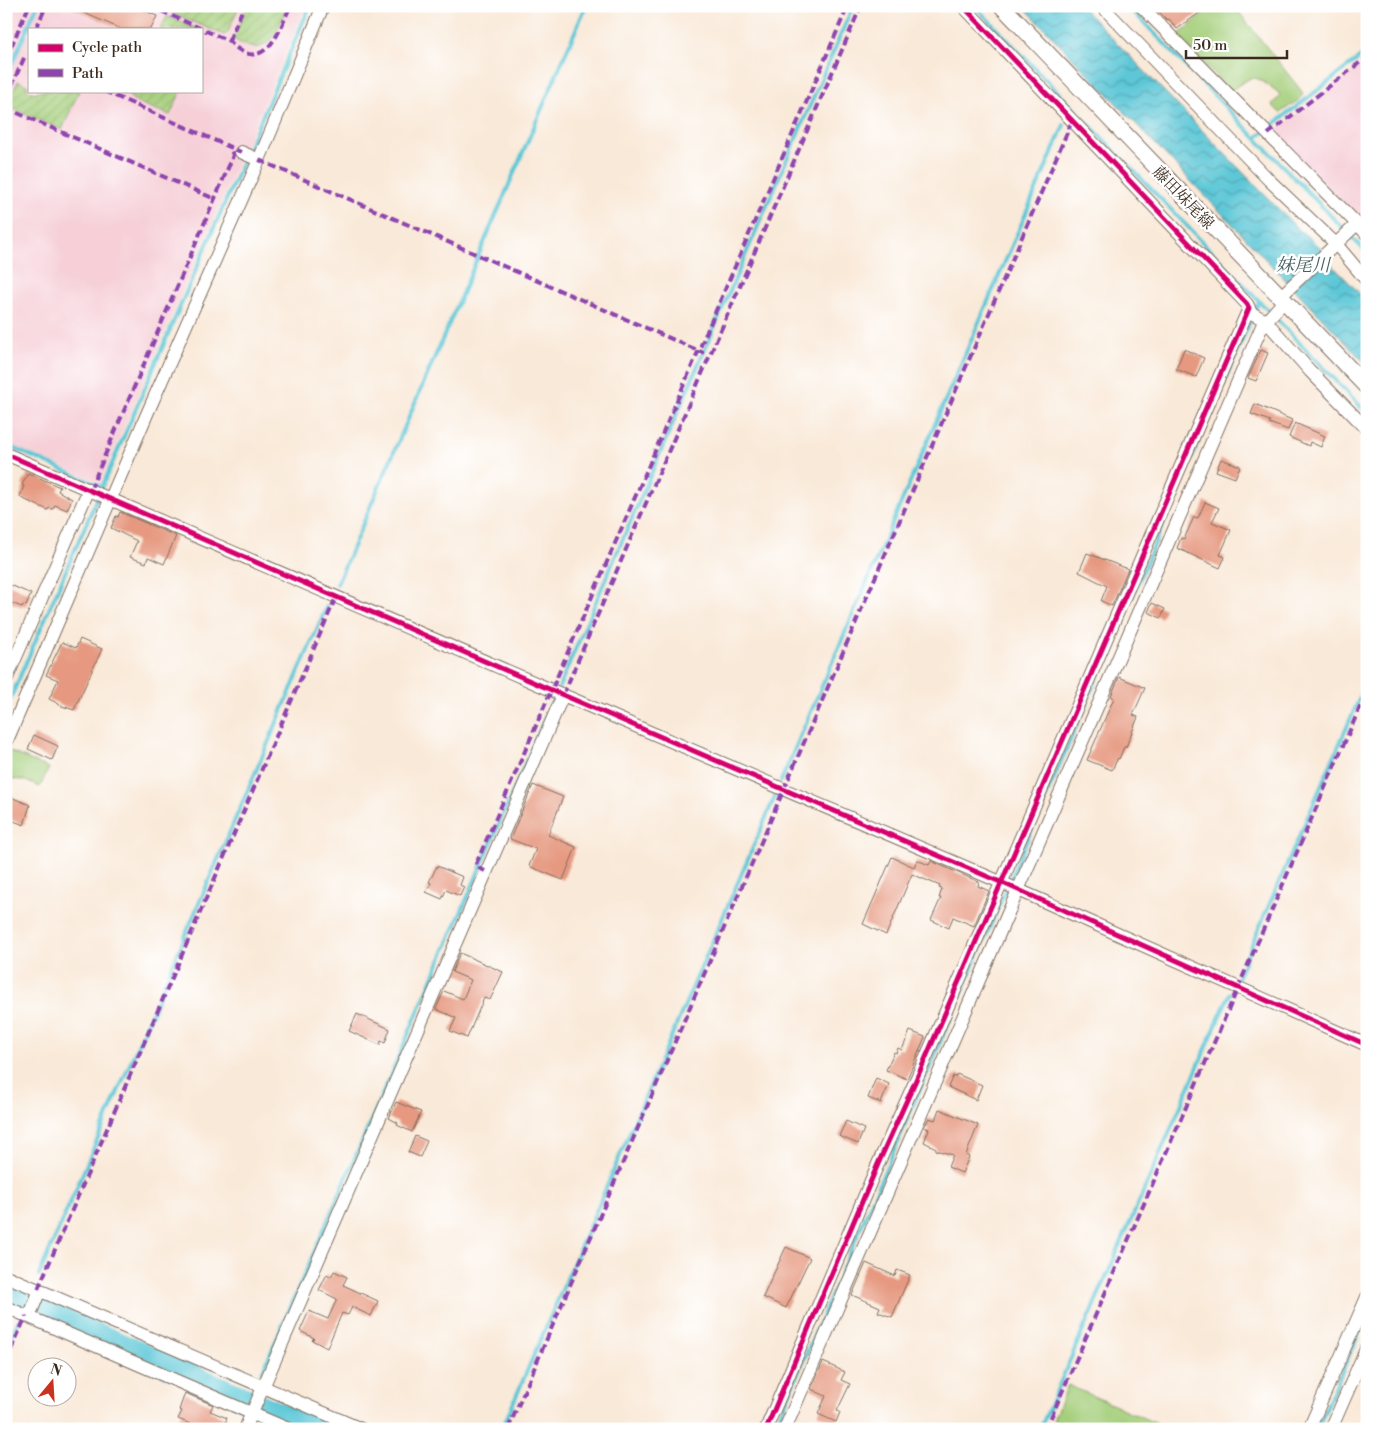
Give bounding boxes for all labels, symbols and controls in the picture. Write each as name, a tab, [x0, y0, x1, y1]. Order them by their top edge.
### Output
legend	[28, 28, 202, 92]
scale bar	[1186, 28, 1287, 60]
text: 50 m	[1193, 36, 1227, 55]
text: Cycle path	[72, 38, 142, 57]
text: Path	[72, 64, 104, 83]
street label: 藤田妹尾線	[1148, 162, 1218, 233]
water label: 妹尾川	[1276, 254, 1332, 277]
north arrow	[28, 1358, 78, 1408]
text: N	[48, 1360, 64, 1381]

